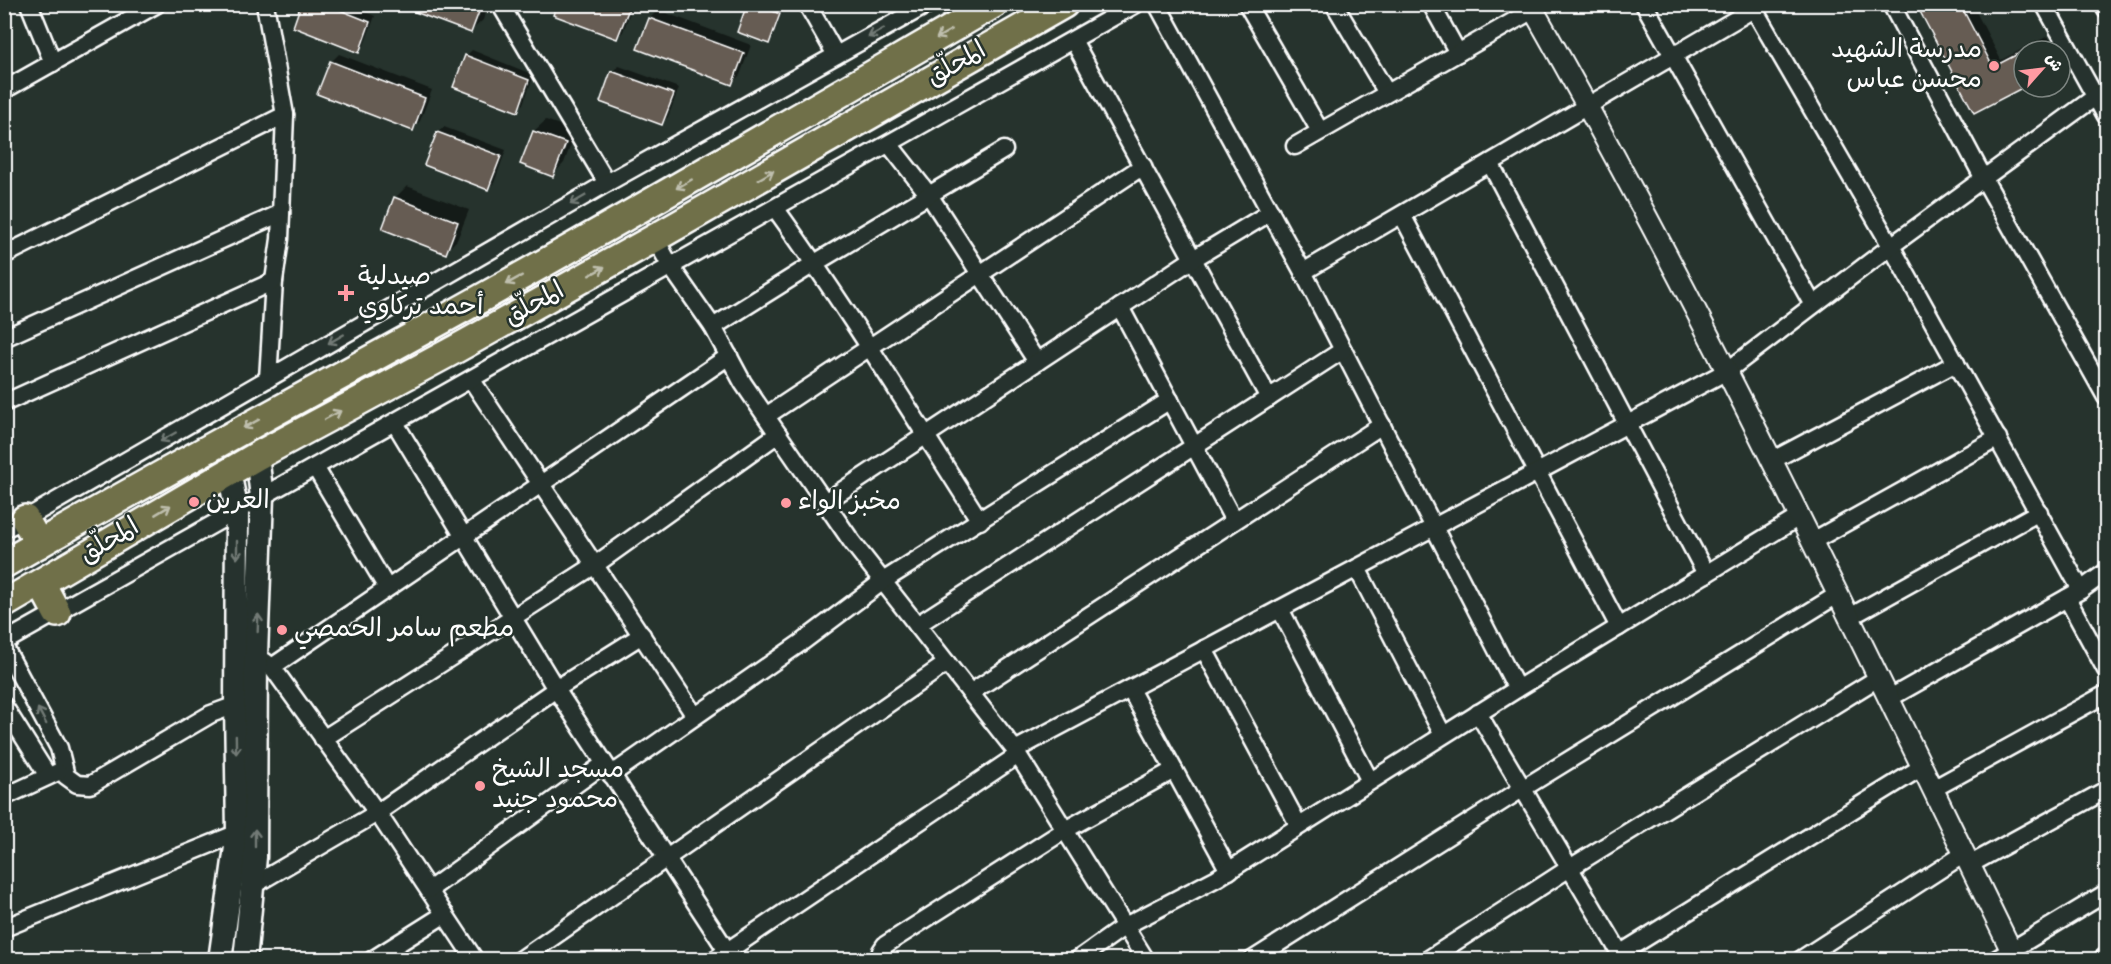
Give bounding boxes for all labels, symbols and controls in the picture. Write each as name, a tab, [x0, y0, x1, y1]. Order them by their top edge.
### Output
one-way arrow	[868, 28, 886, 39]
one-way arrow	[936, 28, 953, 40]
street label: المحلّق	[919, 31, 994, 97]
place label: مدرسة الشهيد محسن عباس	[1831, 32, 1982, 100]
north arrow	[2012, 39, 2072, 99]
text: ش	[2039, 49, 2068, 76]
marker: مدرسة الشهيد محسن عباس	[1987, 59, 2001, 73]
one-way arrow	[757, 168, 774, 180]
one-way arrow	[676, 178, 693, 190]
one-way arrow	[570, 194, 587, 206]
place label: صيدلية أحمد تركاوي	[358, 259, 484, 327]
one-way arrow	[587, 265, 605, 276]
street label: المحلّق	[497, 272, 572, 337]
one-way arrow	[506, 274, 523, 286]
marker: صيدلية أحمد تركاوي	[339, 286, 353, 300]
one-way arrow	[328, 334, 345, 346]
one-way arrow	[324, 409, 342, 420]
one-way arrow	[243, 418, 260, 430]
one-way arrow	[159, 432, 177, 443]
place label: العرين	[206, 483, 270, 521]
place label: مخبز الواء	[798, 484, 901, 522]
marker: العرين	[187, 495, 201, 509]
marker: مخبز الواء	[779, 496, 793, 510]
one-way arrow	[154, 504, 171, 516]
street label: المحلّق	[72, 508, 147, 575]
one-way arrow	[231, 540, 243, 560]
place label: مطعم سامر الحمصي	[294, 611, 514, 650]
one-way arrow	[252, 613, 263, 633]
marker: مطعم سامر الحمصي	[275, 623, 289, 637]
one-way arrow	[36, 707, 47, 725]
one-way arrow	[231, 735, 242, 755]
place label: مسجد الشيخ محمود جنيد	[492, 752, 624, 820]
marker: مسجد الشيخ محمود جنيد	[473, 779, 487, 793]
one-way arrow	[249, 829, 261, 849]

